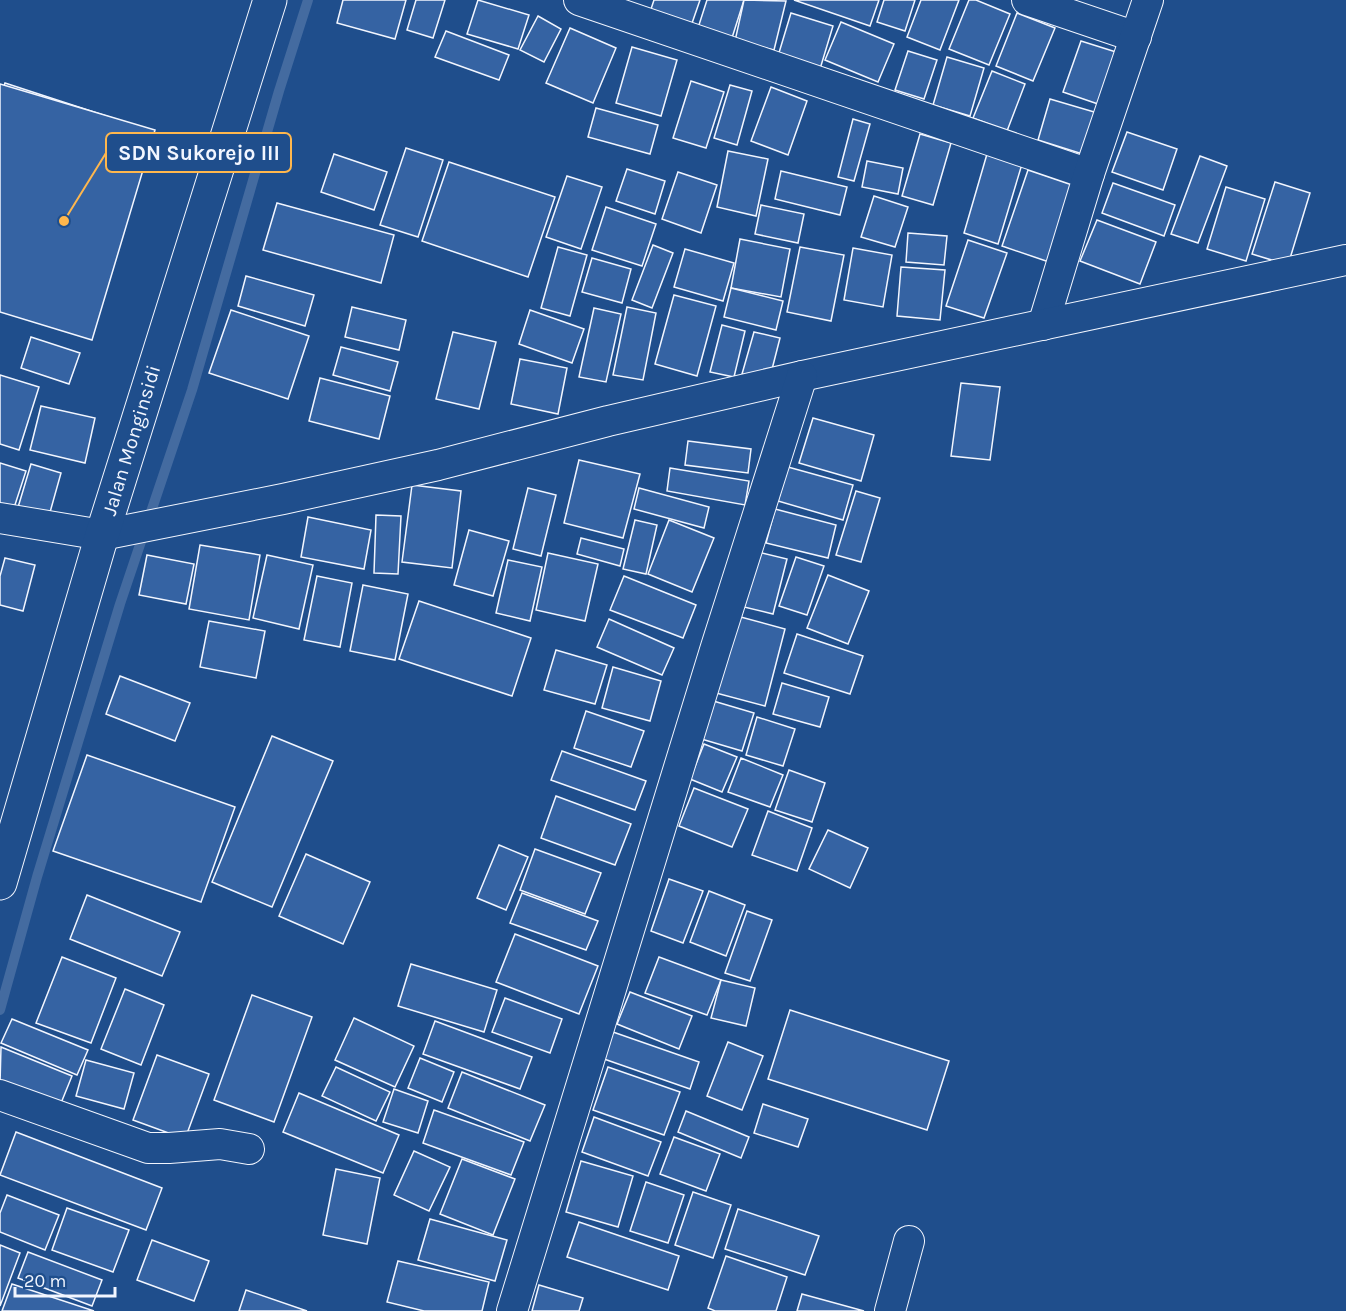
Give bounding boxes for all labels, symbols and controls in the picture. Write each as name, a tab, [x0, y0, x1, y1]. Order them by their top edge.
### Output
callout: SDN Sukorejo III	[106, 133, 291, 172]
text: SDN Sukorejo III	[118, 141, 280, 165]
street label: Jalan Monginsidi	[98, 362, 165, 518]
scale bar	[15, 1260, 116, 1298]
text: 20 m	[24, 1270, 66, 1292]

